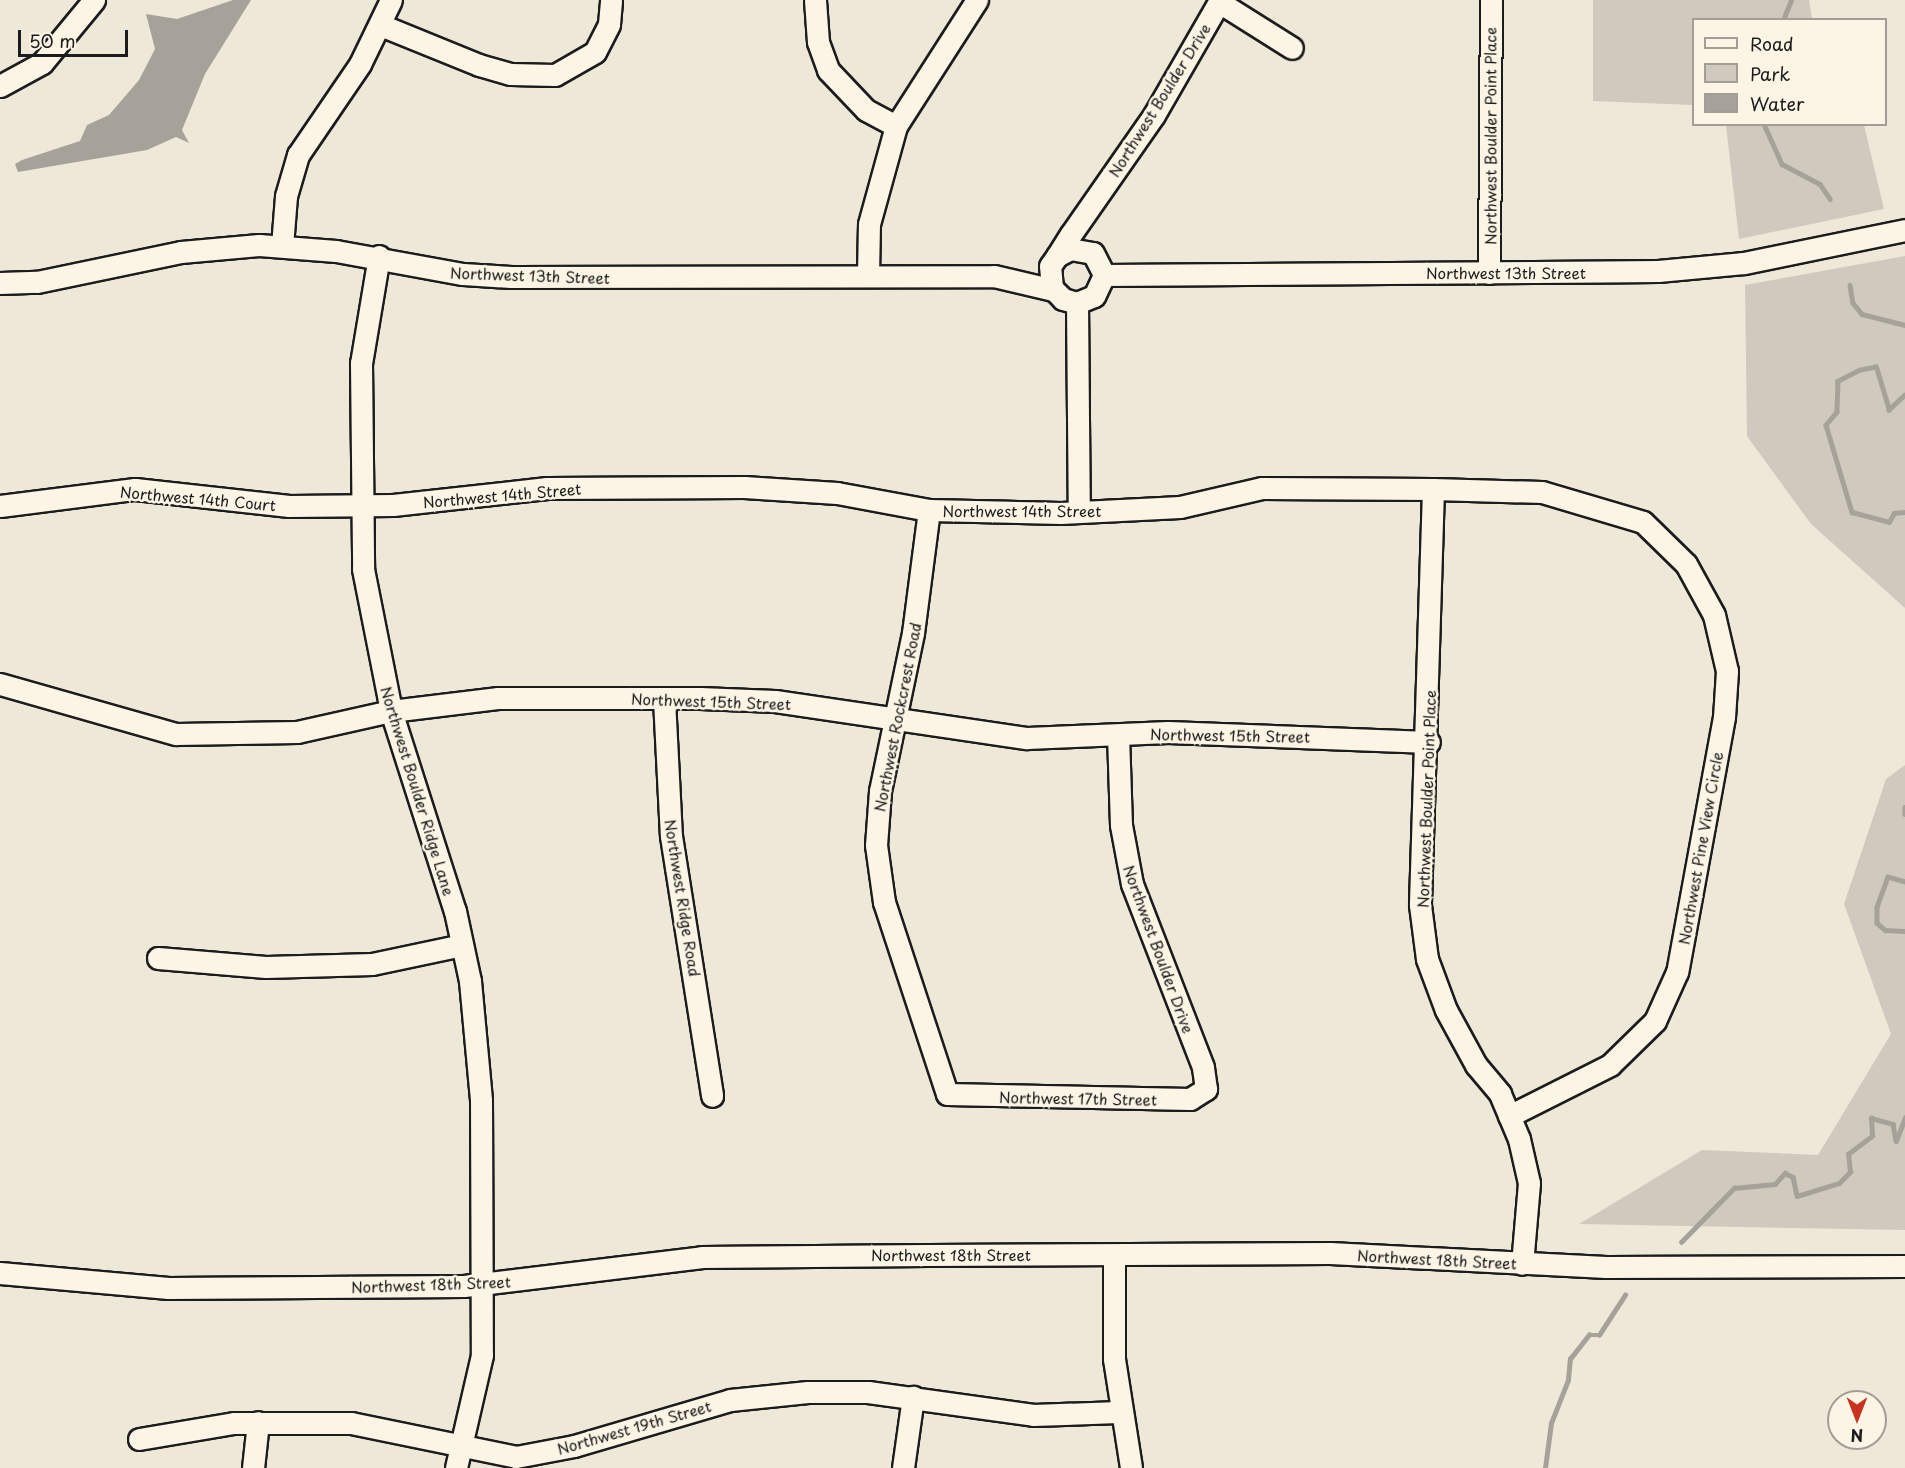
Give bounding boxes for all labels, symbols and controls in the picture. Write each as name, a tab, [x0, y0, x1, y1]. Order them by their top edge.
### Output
scale bar	[21, 18, 130, 56]
legend	[1692, 18, 1887, 126]
street label: Northwest Boulder Drive	[1104, 20, 1214, 180]
text: 50 m	[29, 27, 76, 54]
street label: Northwest Boulder Point Place	[1481, 27, 1499, 245]
text: Road	[1750, 30, 1794, 57]
text: Park	[1750, 60, 1790, 87]
text: Water	[1750, 90, 1804, 117]
street label: Northwest 13th Street	[450, 263, 610, 287]
street label: Northwest 13th Street	[1426, 264, 1586, 282]
street label: Northwest 14th Street	[422, 479, 582, 511]
street label: Northwest 14th Court	[119, 482, 277, 514]
street label: Northwest 14th Street	[942, 502, 1102, 520]
street label: Northwest Rockcrest Road	[870, 622, 924, 812]
street label: Northwest Boulder Ridge Lane	[377, 684, 459, 898]
street label: Northwest 15th Street	[631, 689, 791, 713]
street label: Northwest Boulder Point Place	[1413, 689, 1439, 909]
street label: Northwest 15th Street	[1150, 725, 1310, 745]
street label: Northwest Pine View Circle	[1674, 750, 1726, 946]
street label: Northwest Ridge Road	[662, 818, 704, 978]
street label: Northwest Boulder Drive	[1120, 863, 1198, 1035]
street label: Northwest 17th Street	[999, 1088, 1157, 1108]
street label: Northwest 18th Street	[871, 1246, 1031, 1264]
street label: Northwest 18th Street	[1357, 1246, 1517, 1272]
street label: Northwest 18th Street	[351, 1272, 511, 1296]
north arrow	[1827, 1390, 1887, 1450]
street label: Northwest 19th Street	[555, 1396, 713, 1458]
text: N	[1851, 1424, 1863, 1448]

